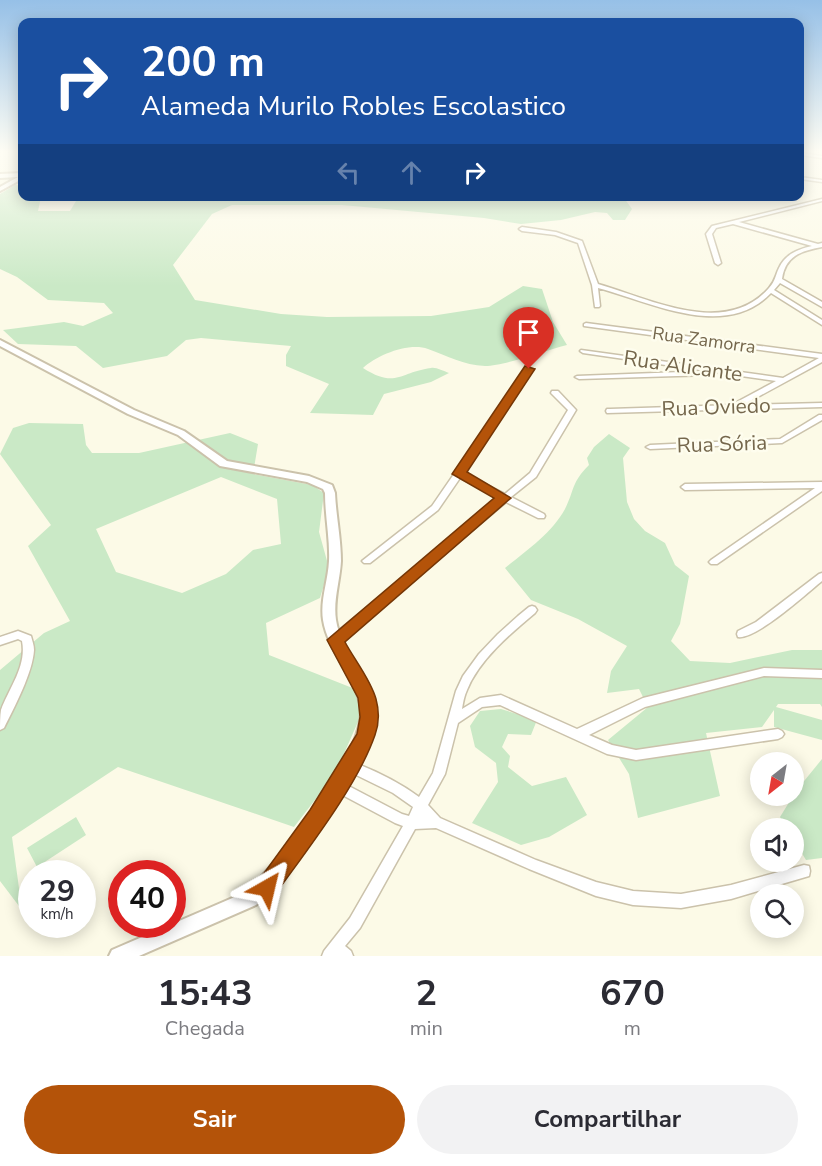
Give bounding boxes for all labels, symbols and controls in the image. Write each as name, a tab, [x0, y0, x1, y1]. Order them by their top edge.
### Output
text: 200 m	[141, 34, 265, 91]
icon: right	[42, 42, 120, 120]
text: Alameda Murilo Robles Escolastico	[141, 88, 566, 125]
icon: left	[332, 156, 365, 189]
icon: ahead	[395, 156, 428, 189]
icon: right	[458, 156, 491, 189]
pin	[503, 307, 554, 369]
icon: arrive	[512, 316, 545, 349]
street label: Rua Zamorra	[651, 321, 757, 359]
street label: Rua Alicante	[622, 344, 744, 388]
street label: Rua Oviedo	[661, 391, 771, 423]
street label: Rua Sória	[676, 428, 768, 460]
north arrow	[750, 752, 804, 806]
map controls	[750, 752, 804, 938]
button: sound	[750, 818, 804, 872]
position arrow	[235, 856, 299, 920]
speed limit sign: 40	[108, 860, 186, 938]
text: 29	[39, 871, 75, 912]
button: search	[750, 884, 804, 938]
text: km/h	[40, 904, 74, 924]
text: 15:43	[157, 969, 253, 1018]
text: 2	[415, 969, 437, 1018]
text: 670	[600, 969, 665, 1018]
text: Chegada	[165, 1015, 245, 1042]
text: min	[410, 1015, 443, 1042]
text: m	[624, 1015, 641, 1042]
button: Sair	[24, 1085, 405, 1154]
button: Compartilhar	[417, 1085, 798, 1154]

